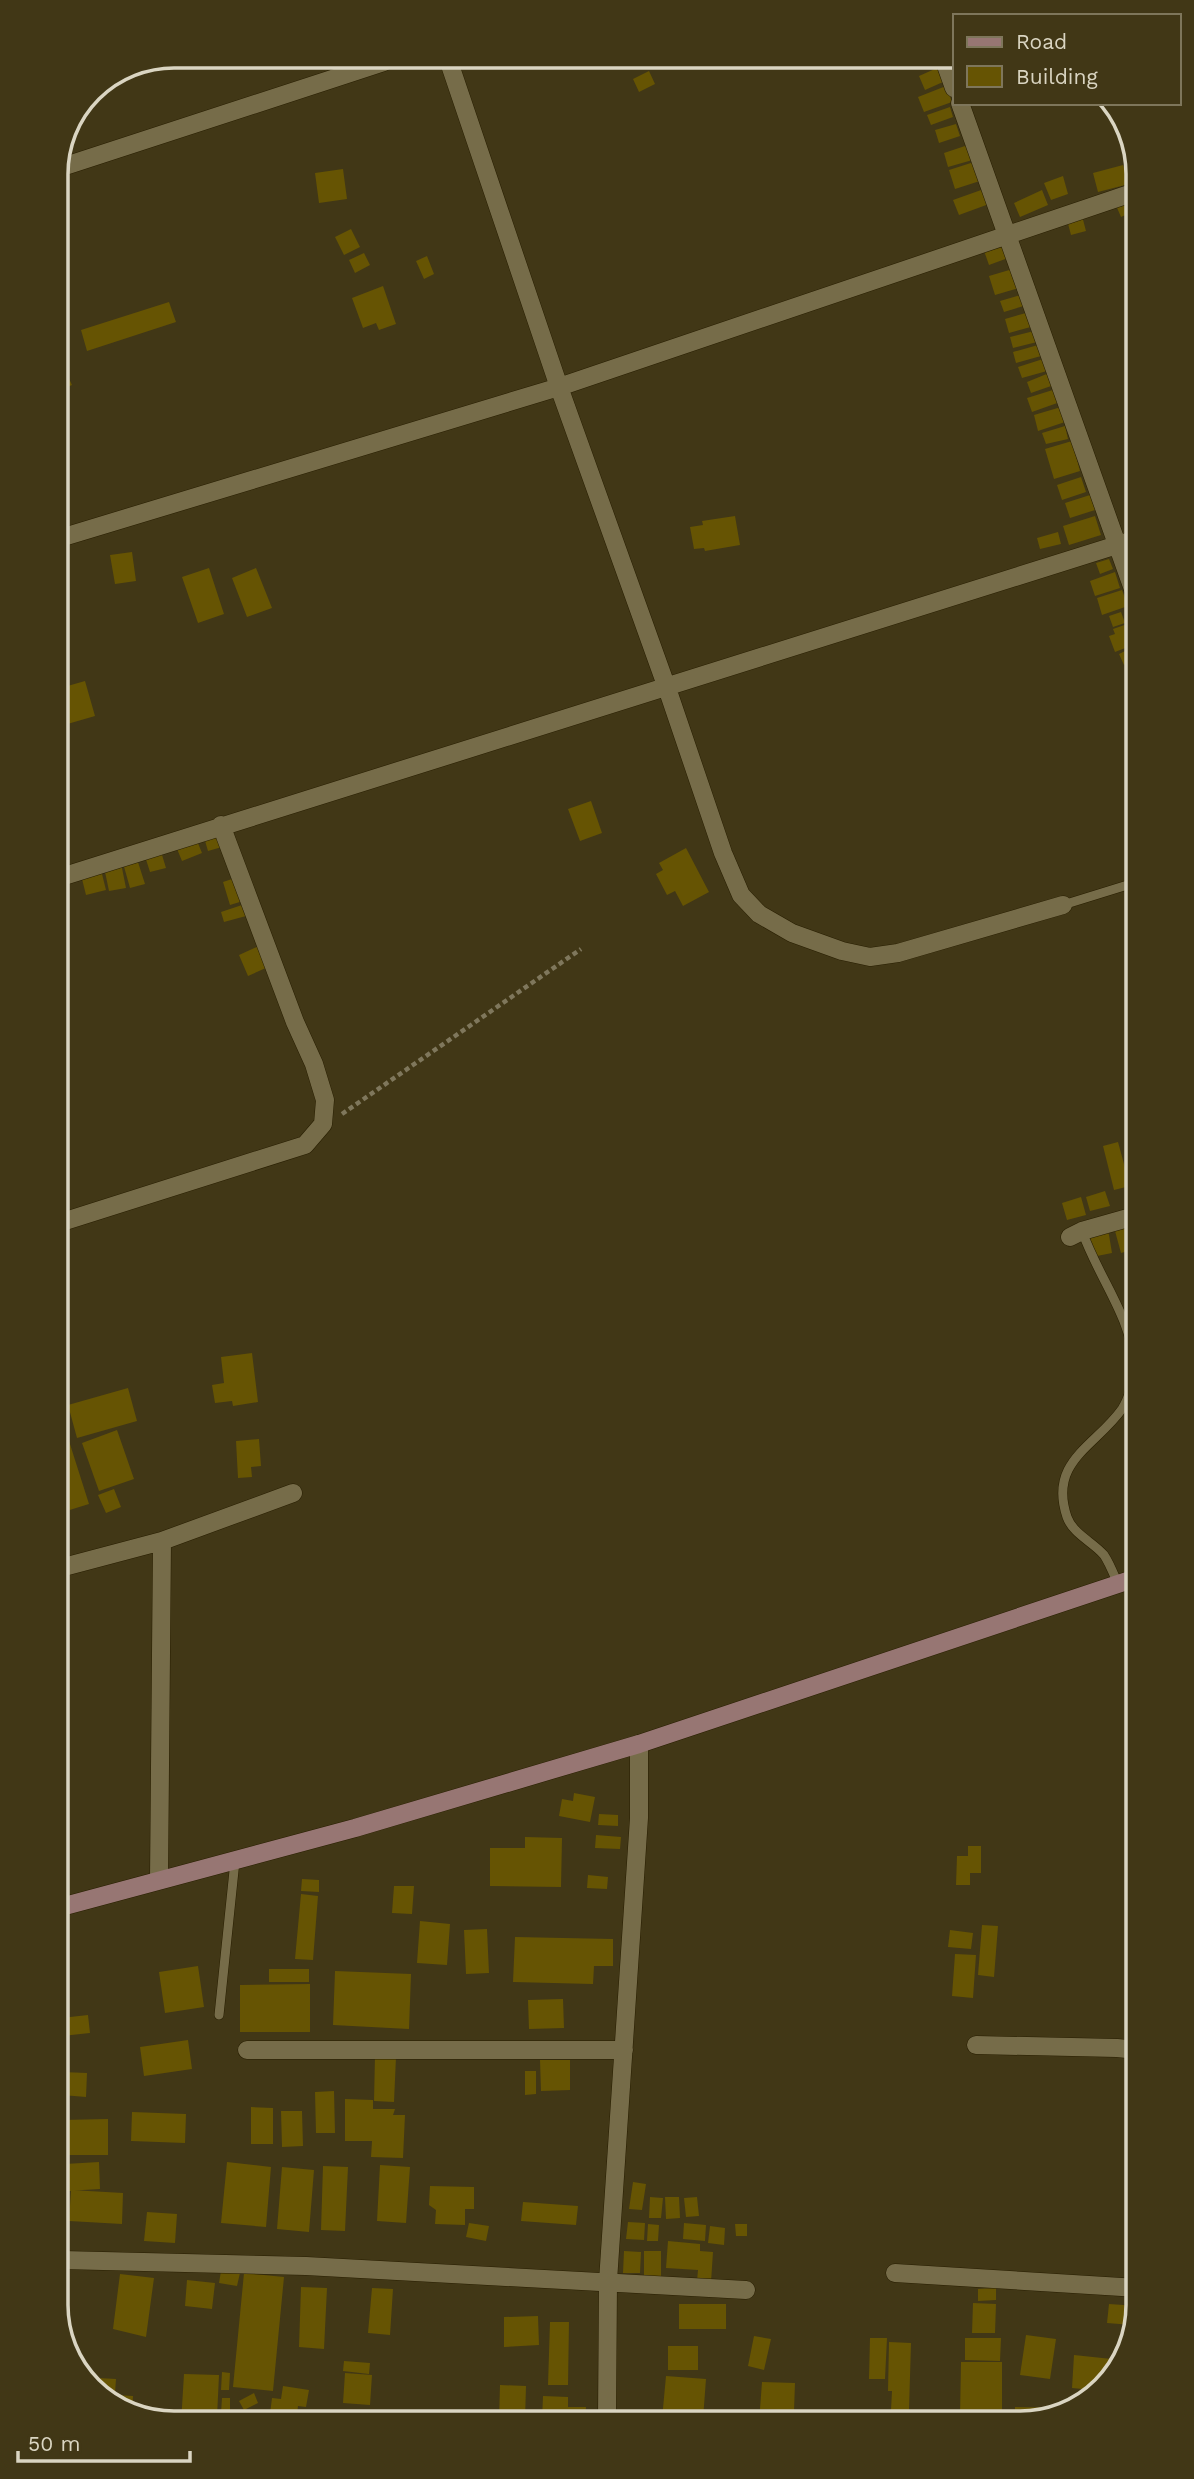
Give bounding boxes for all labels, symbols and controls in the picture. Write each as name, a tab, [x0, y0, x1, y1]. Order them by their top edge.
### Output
legend	[953, 14, 1180, 105]
text: Road	[1016, 29, 1067, 54]
text: Building	[1016, 64, 1098, 89]
scale bar	[18, 2420, 189, 2464]
text: 50 m	[28, 2431, 80, 2456]

